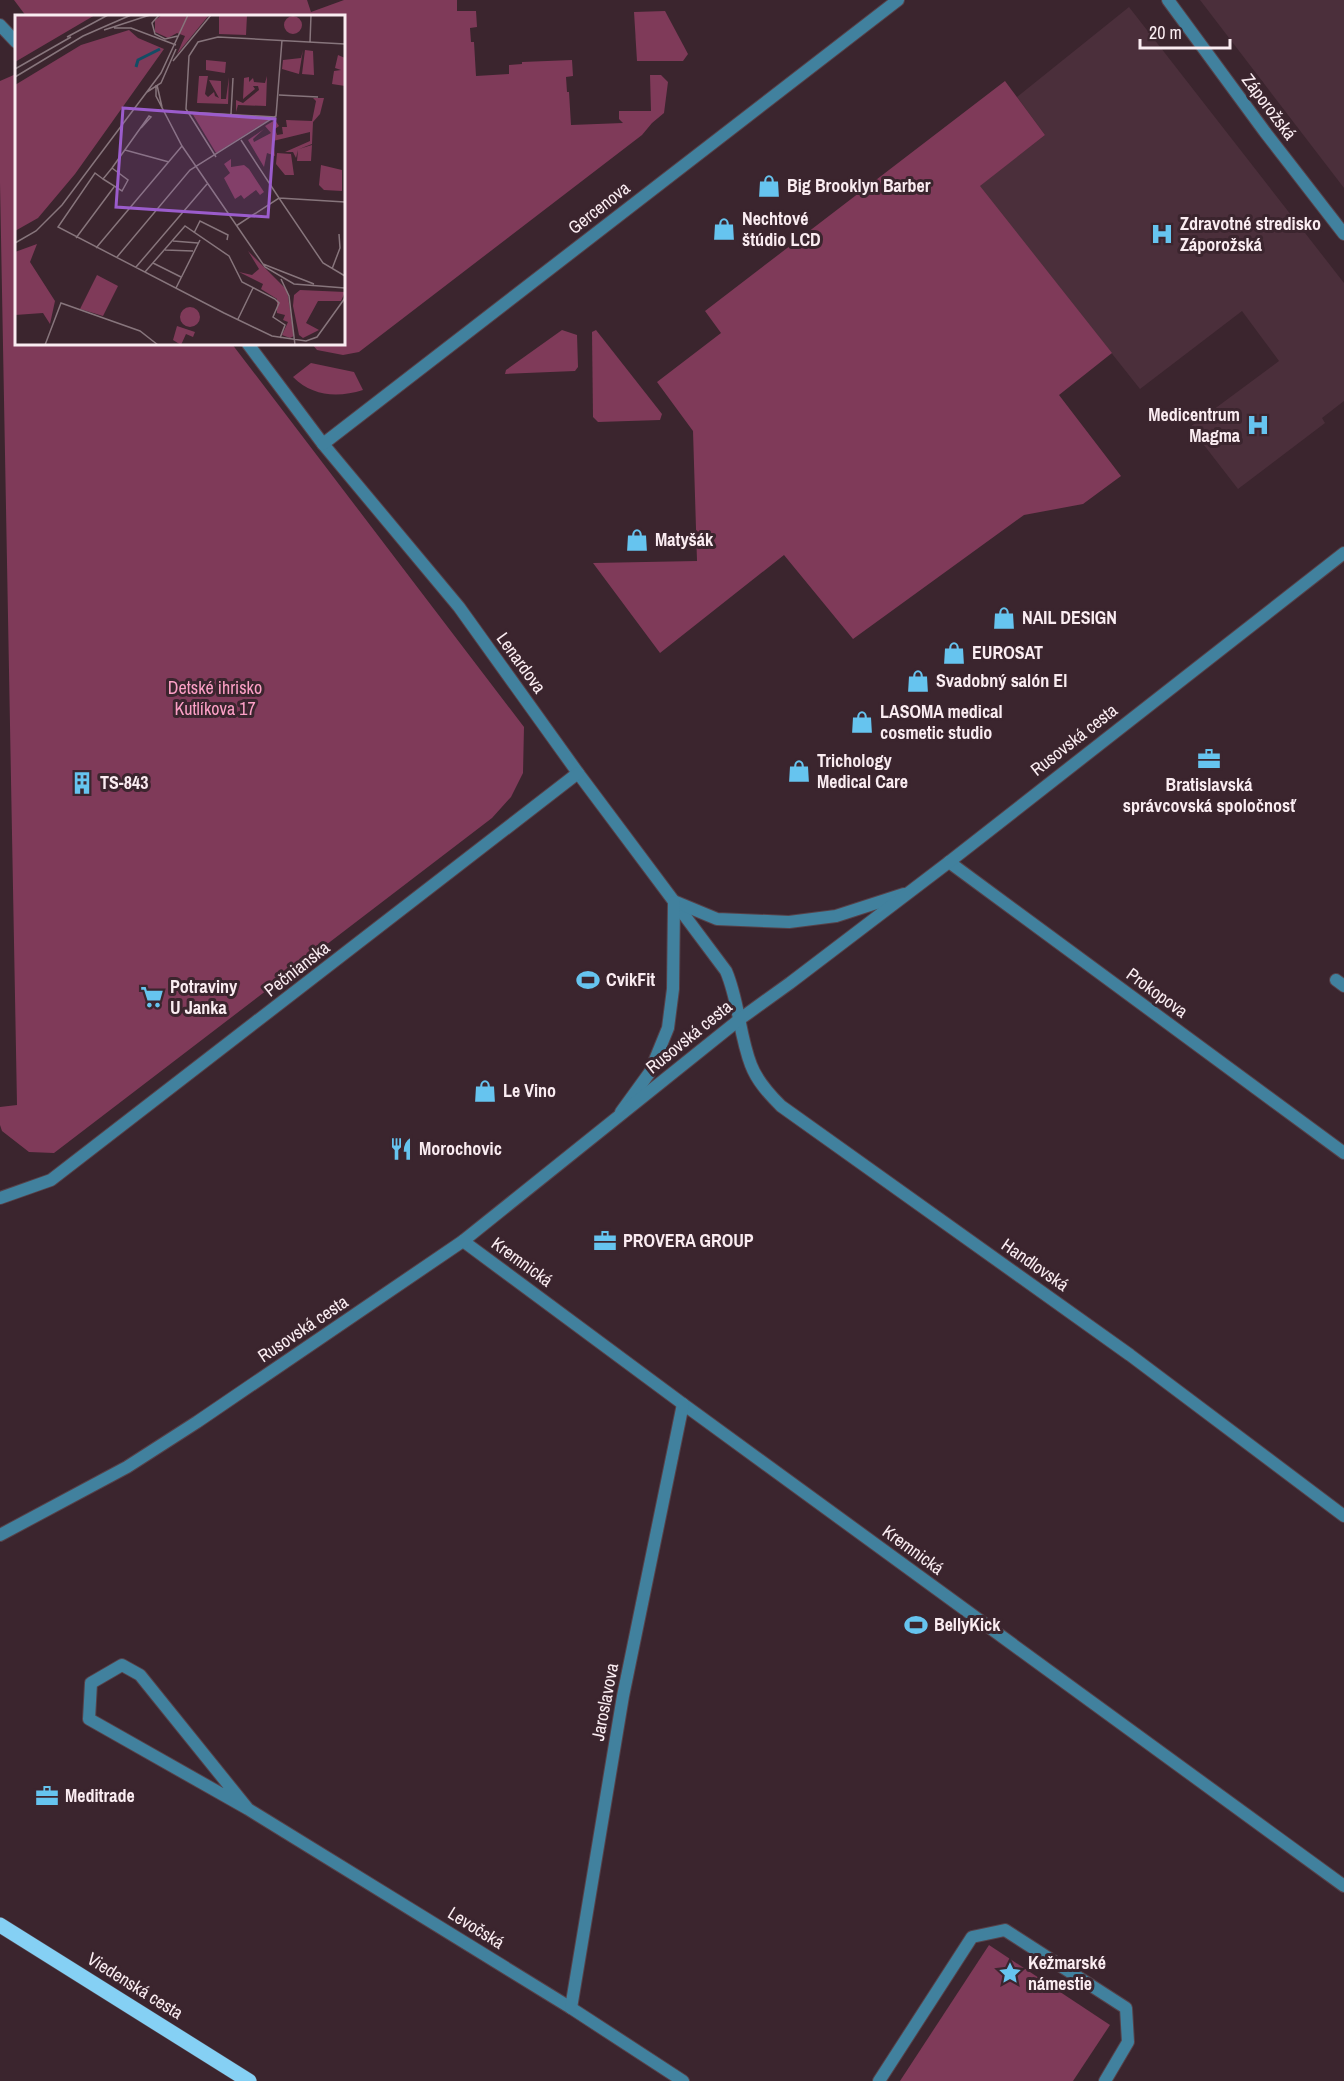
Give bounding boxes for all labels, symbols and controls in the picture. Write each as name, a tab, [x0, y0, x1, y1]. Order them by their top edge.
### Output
scale bar	[1140, 12, 1230, 50]
inset map	[15, 15, 345, 345]
text: 20 m	[1149, 20, 1182, 45]
street label: Záporožská	[1236, 68, 1303, 145]
shop icon: Big Brooklyn Barber	[756, 173, 782, 199]
place label: Big Brooklyn Barber	[787, 173, 931, 198]
street label: Gercenova	[563, 176, 635, 240]
place label: Nechtové štúdio LCD	[742, 206, 821, 252]
place label: Zdravotné stredisko Záporožská	[1180, 211, 1321, 257]
shop icon: Nechtové štúdio LCD	[711, 216, 737, 242]
hospital icon: Zdravotné stredisko Záporožská	[1149, 221, 1175, 247]
place label: Medicentrum Magma	[1148, 402, 1241, 448]
hospital icon: Medicentrum Magma	[1245, 412, 1271, 438]
shop icon: Matyšák	[624, 527, 650, 553]
place label: Matyšák	[655, 527, 714, 552]
shop icon: NAIL DESIGN	[991, 605, 1017, 631]
place label: NAIL DESIGN	[1022, 605, 1117, 630]
street label: Lenardova	[491, 627, 552, 698]
shop icon: EUROSAT	[941, 640, 967, 666]
place label: EUROSAT	[972, 640, 1043, 665]
shop icon: Svadobný salón El	[905, 668, 931, 694]
place label: Svadobný salón El	[936, 668, 1067, 693]
park label: Detské ihrisko Kutlíkova 17	[168, 675, 262, 721]
street label: Rusovská cesta	[1025, 698, 1122, 782]
place label: LASOMA medical cosmetic studio	[880, 699, 1003, 745]
shop icon: LASOMA medical cosmetic studio	[849, 709, 875, 735]
office icon: Bratislavská správcovská spoločnosť	[1196, 746, 1222, 772]
place label: Trichology Medical Care	[817, 748, 908, 794]
shop icon: Trichology Medical Care	[786, 758, 812, 784]
building icon: TS-843	[69, 770, 95, 796]
place label: TS-843	[100, 770, 148, 795]
place label: Bratislavská správcovská spoločnosť	[1123, 772, 1297, 818]
street label: Pečnianska	[259, 935, 335, 1002]
street label: Prokopova	[1121, 962, 1193, 1023]
sports icon: CvikFit	[575, 967, 601, 993]
place label: CvikFit	[606, 967, 655, 992]
place label: Potraviny U Janka	[170, 974, 238, 1020]
supermarket icon: Potraviny U Janka	[139, 984, 165, 1010]
street label: Rusovská cesta	[640, 994, 737, 1079]
shop icon: Le Vino	[472, 1078, 498, 1104]
place label: Le Vino	[503, 1078, 556, 1103]
restaurant icon: Morochovic	[388, 1136, 414, 1162]
place label: Morochovic	[419, 1136, 502, 1161]
office icon: PROVERA GROUP	[592, 1228, 618, 1254]
place label: PROVERA GROUP	[623, 1228, 754, 1253]
street label: Kremnická	[486, 1231, 558, 1292]
street label: Handlovská	[997, 1232, 1074, 1297]
street label: Rusovská cesta	[253, 1289, 353, 1368]
street label: Kremnická	[877, 1519, 949, 1580]
sports icon: BellyKick	[903, 1612, 929, 1638]
place label: BellyKick	[934, 1612, 1001, 1637]
street label: Jaroslavova	[585, 1661, 624, 1743]
office icon: Meditrade	[34, 1783, 60, 1809]
place label: Meditrade	[65, 1783, 135, 1808]
street label: Levočská	[443, 1900, 509, 1955]
street label: Viedenská cesta	[82, 1946, 188, 2025]
place label: Kežmarské námestie	[1028, 1950, 1106, 1996]
place icon: Kežmarské námestie	[997, 1960, 1023, 1986]

